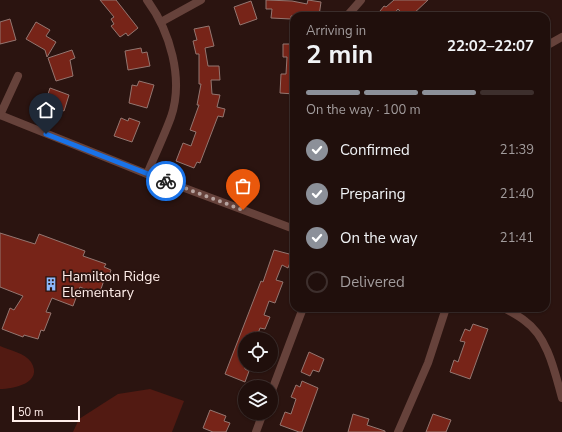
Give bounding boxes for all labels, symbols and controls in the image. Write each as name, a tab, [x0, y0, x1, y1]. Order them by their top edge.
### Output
text: Arriving in	[306, 22, 366, 40]
text: 22:02–22:07	[447, 36, 534, 56]
text: 2 min	[306, 37, 373, 72]
pin	[29, 93, 63, 134]
icon: home	[35, 99, 57, 121]
text: On the way · 100 m	[306, 101, 421, 119]
icon: check	[306, 139, 328, 161]
text: Confirmed	[340, 140, 410, 160]
text: 21:39	[500, 141, 534, 159]
courier	[146, 161, 186, 201]
pin	[226, 169, 260, 210]
icon: bike	[155, 170, 177, 192]
icon: bag	[232, 175, 254, 197]
icon: check	[306, 183, 328, 205]
text: Preparing	[340, 184, 405, 204]
text: 21:40	[500, 185, 534, 203]
icon: check	[306, 227, 328, 249]
text: On the way	[340, 228, 418, 248]
text: 21:41	[500, 229, 534, 247]
place label: Hamilton Ridge Elementary	[62, 267, 160, 302]
text: Delivered	[340, 272, 405, 292]
building icon: Hamilton Ridge Elementary	[43, 276, 59, 292]
map controls	[238, 332, 278, 420]
button: locate	[238, 332, 278, 372]
button: layers	[238, 380, 278, 420]
scale bar	[12, 404, 80, 423]
text: 50 m	[18, 405, 43, 420]

